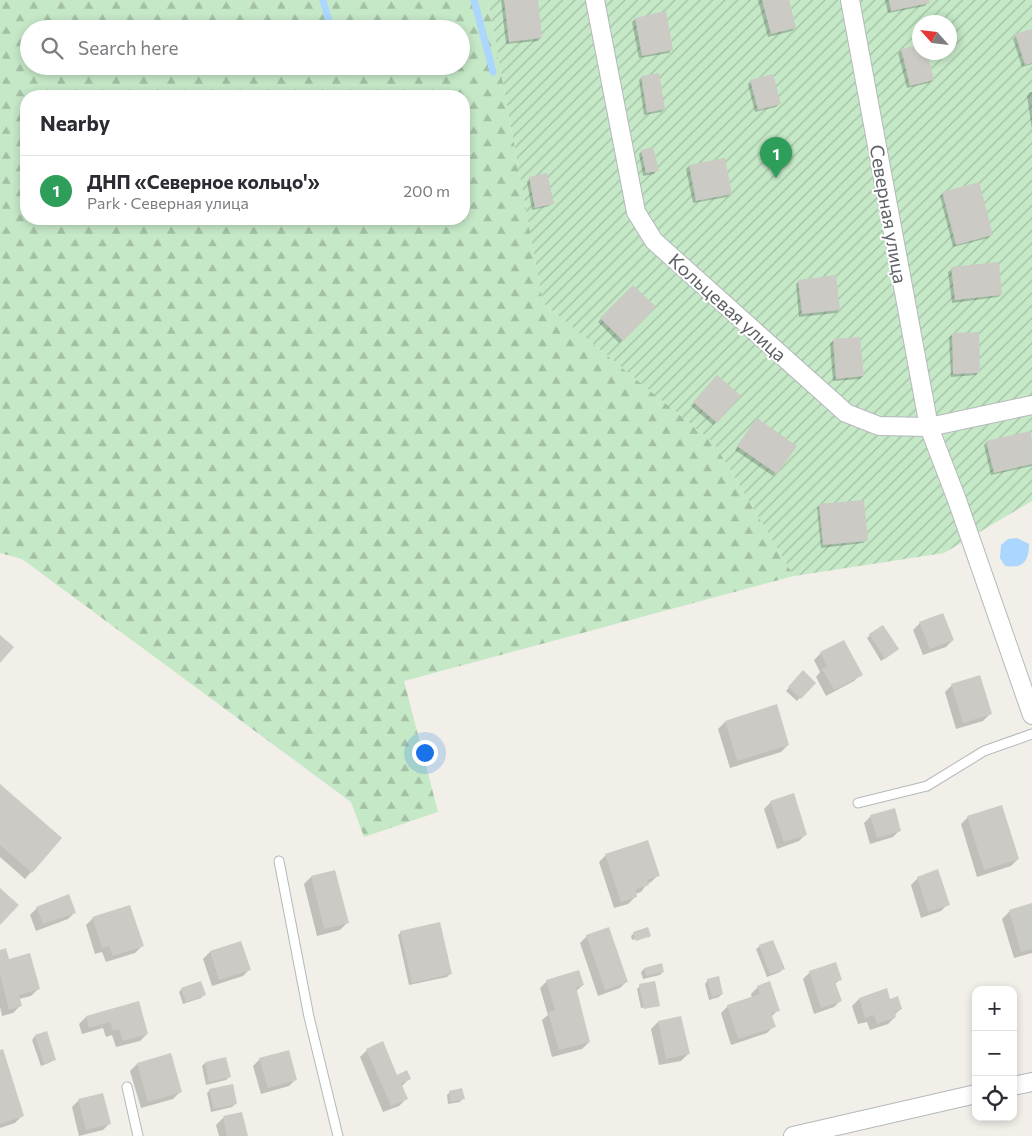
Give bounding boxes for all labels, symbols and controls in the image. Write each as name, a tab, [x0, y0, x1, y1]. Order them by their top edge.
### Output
north arrow	[912, 15, 957, 60]
search box	[20, 20, 470, 75]
icon: search	[38, 34, 66, 62]
text: Search here	[78, 36, 178, 59]
text: Nearby	[40, 110, 110, 135]
pin: 1	[760, 137, 792, 178]
street label: Северная улица	[865, 143, 913, 285]
text: ДНП «Северное кольцо'»	[87, 170, 320, 193]
text: 1	[52, 181, 60, 200]
text: 200 m	[403, 181, 450, 200]
text: Park · Северная улица	[87, 193, 249, 212]
street label: Кольцевая улица	[664, 248, 792, 366]
your location	[412, 740, 438, 766]
map controls	[972, 986, 1017, 1121]
button: +	[972, 986, 1017, 1031]
button: −	[972, 1031, 1017, 1076]
button: locate	[972, 1076, 1017, 1121]

